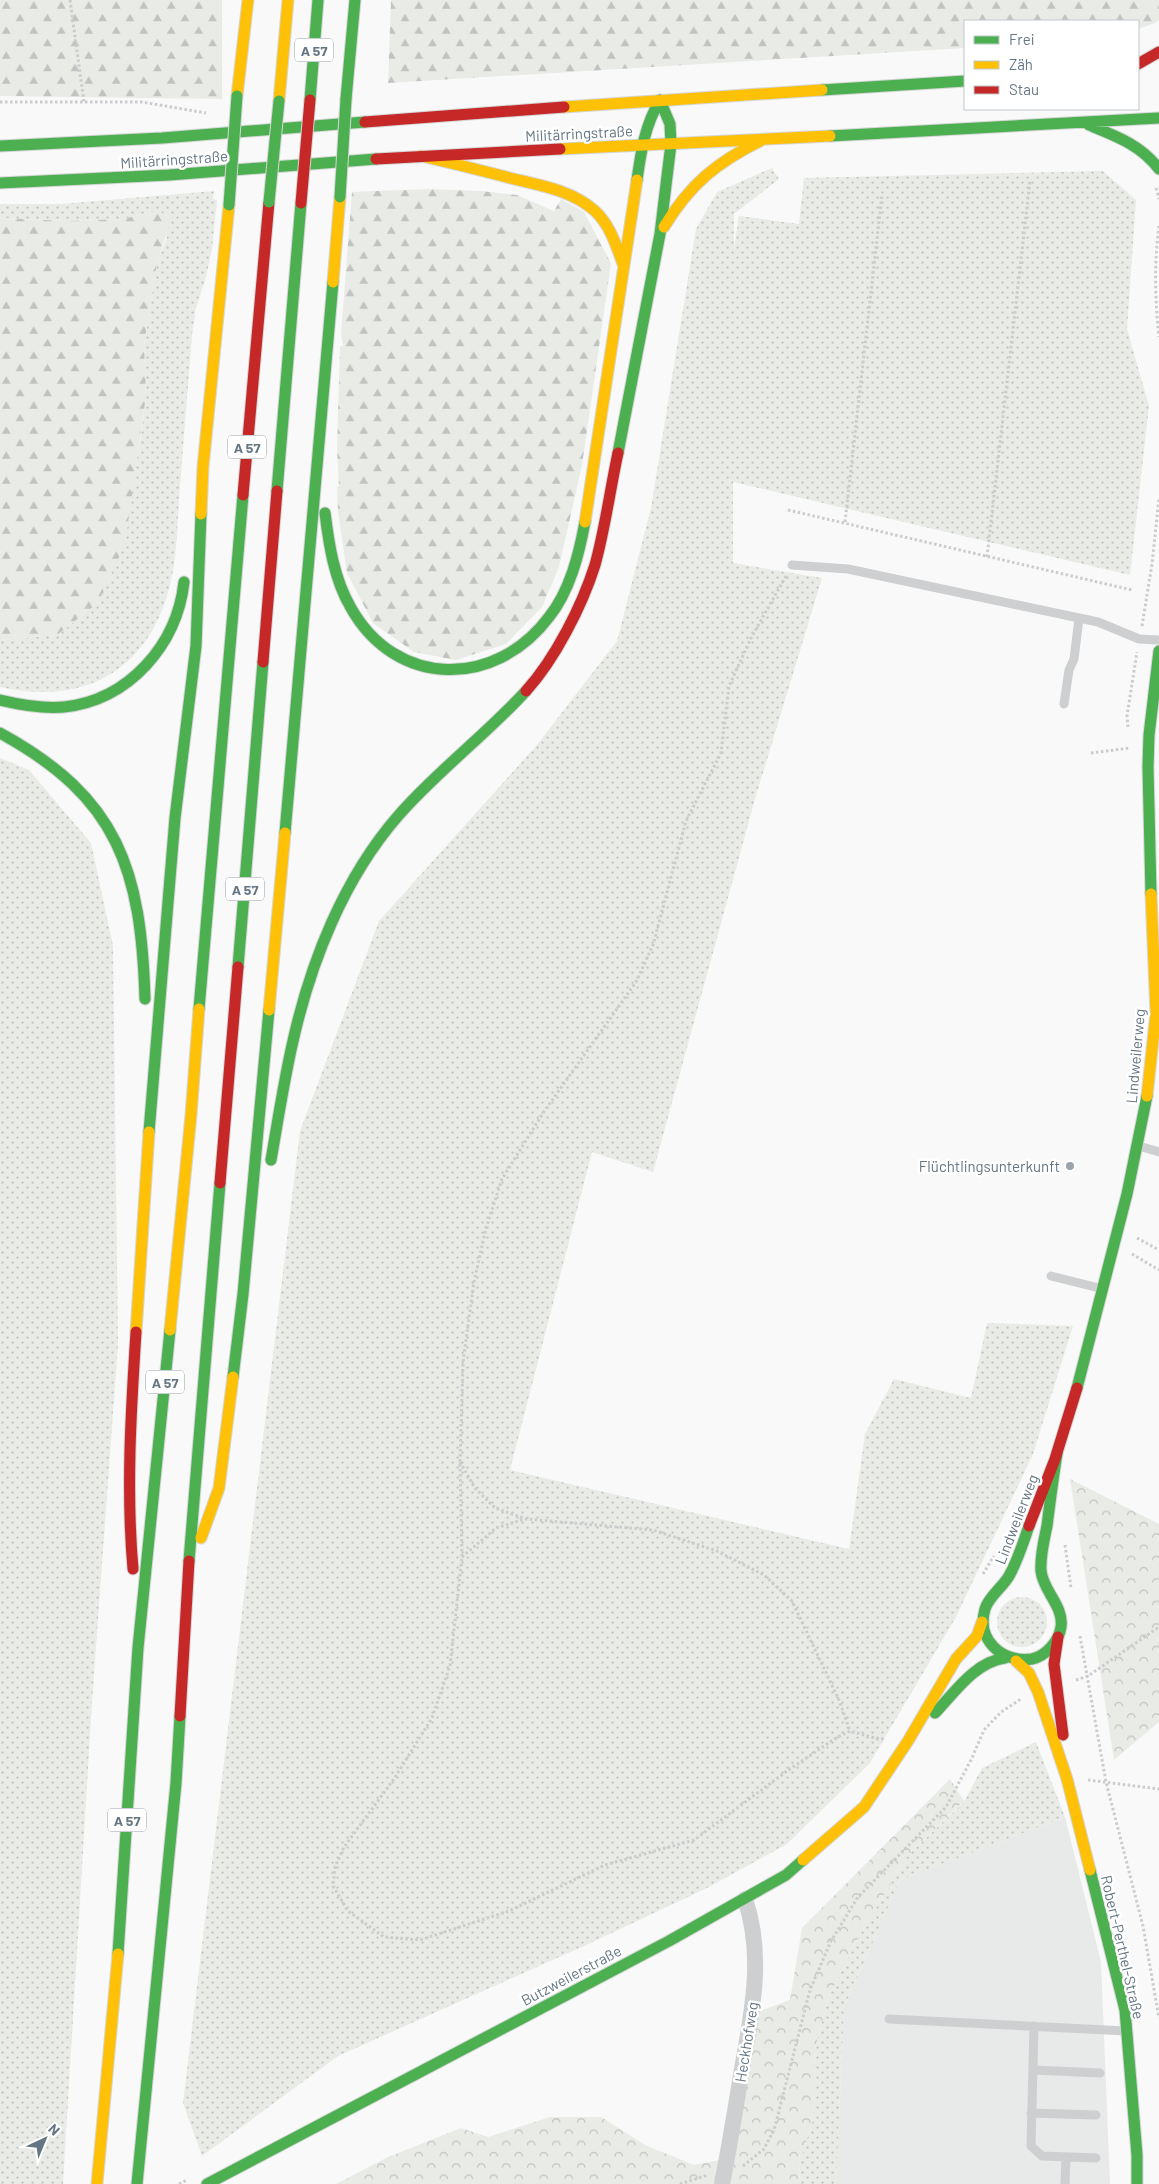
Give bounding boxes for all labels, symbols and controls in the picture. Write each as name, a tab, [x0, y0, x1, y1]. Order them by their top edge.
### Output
legend	[964, 20, 1139, 110]
text: Frei	[1009, 30, 1035, 48]
road number: A 57	[295, 38, 333, 62]
text: Zäh	[1009, 55, 1033, 73]
text: Stau	[1009, 80, 1039, 98]
street label: Militärringstraße	[525, 121, 633, 145]
street label: Militärringstraße	[120, 146, 228, 172]
road number: A 57	[228, 436, 266, 458]
road number: A 57	[226, 878, 264, 901]
street label: Lindweilerweg	[1122, 1008, 1148, 1104]
place label: Flüchtlingsunterkunft	[919, 1157, 1060, 1175]
marker: Flüchtlingsunterkunft	[1064, 1160, 1076, 1172]
road number: A 57	[146, 1370, 184, 1394]
street label: Lindweilerweg	[991, 1472, 1041, 1566]
road number: A 57	[108, 1808, 146, 1832]
street label: Robert-Perthel-Straße	[1098, 1873, 1148, 2021]
street label: Butzweilerstraße	[518, 1941, 624, 2009]
street label: Heckhofweg	[731, 2001, 761, 2083]
north arrow	[20, 2114, 70, 2164]
text: N	[45, 2120, 64, 2139]

